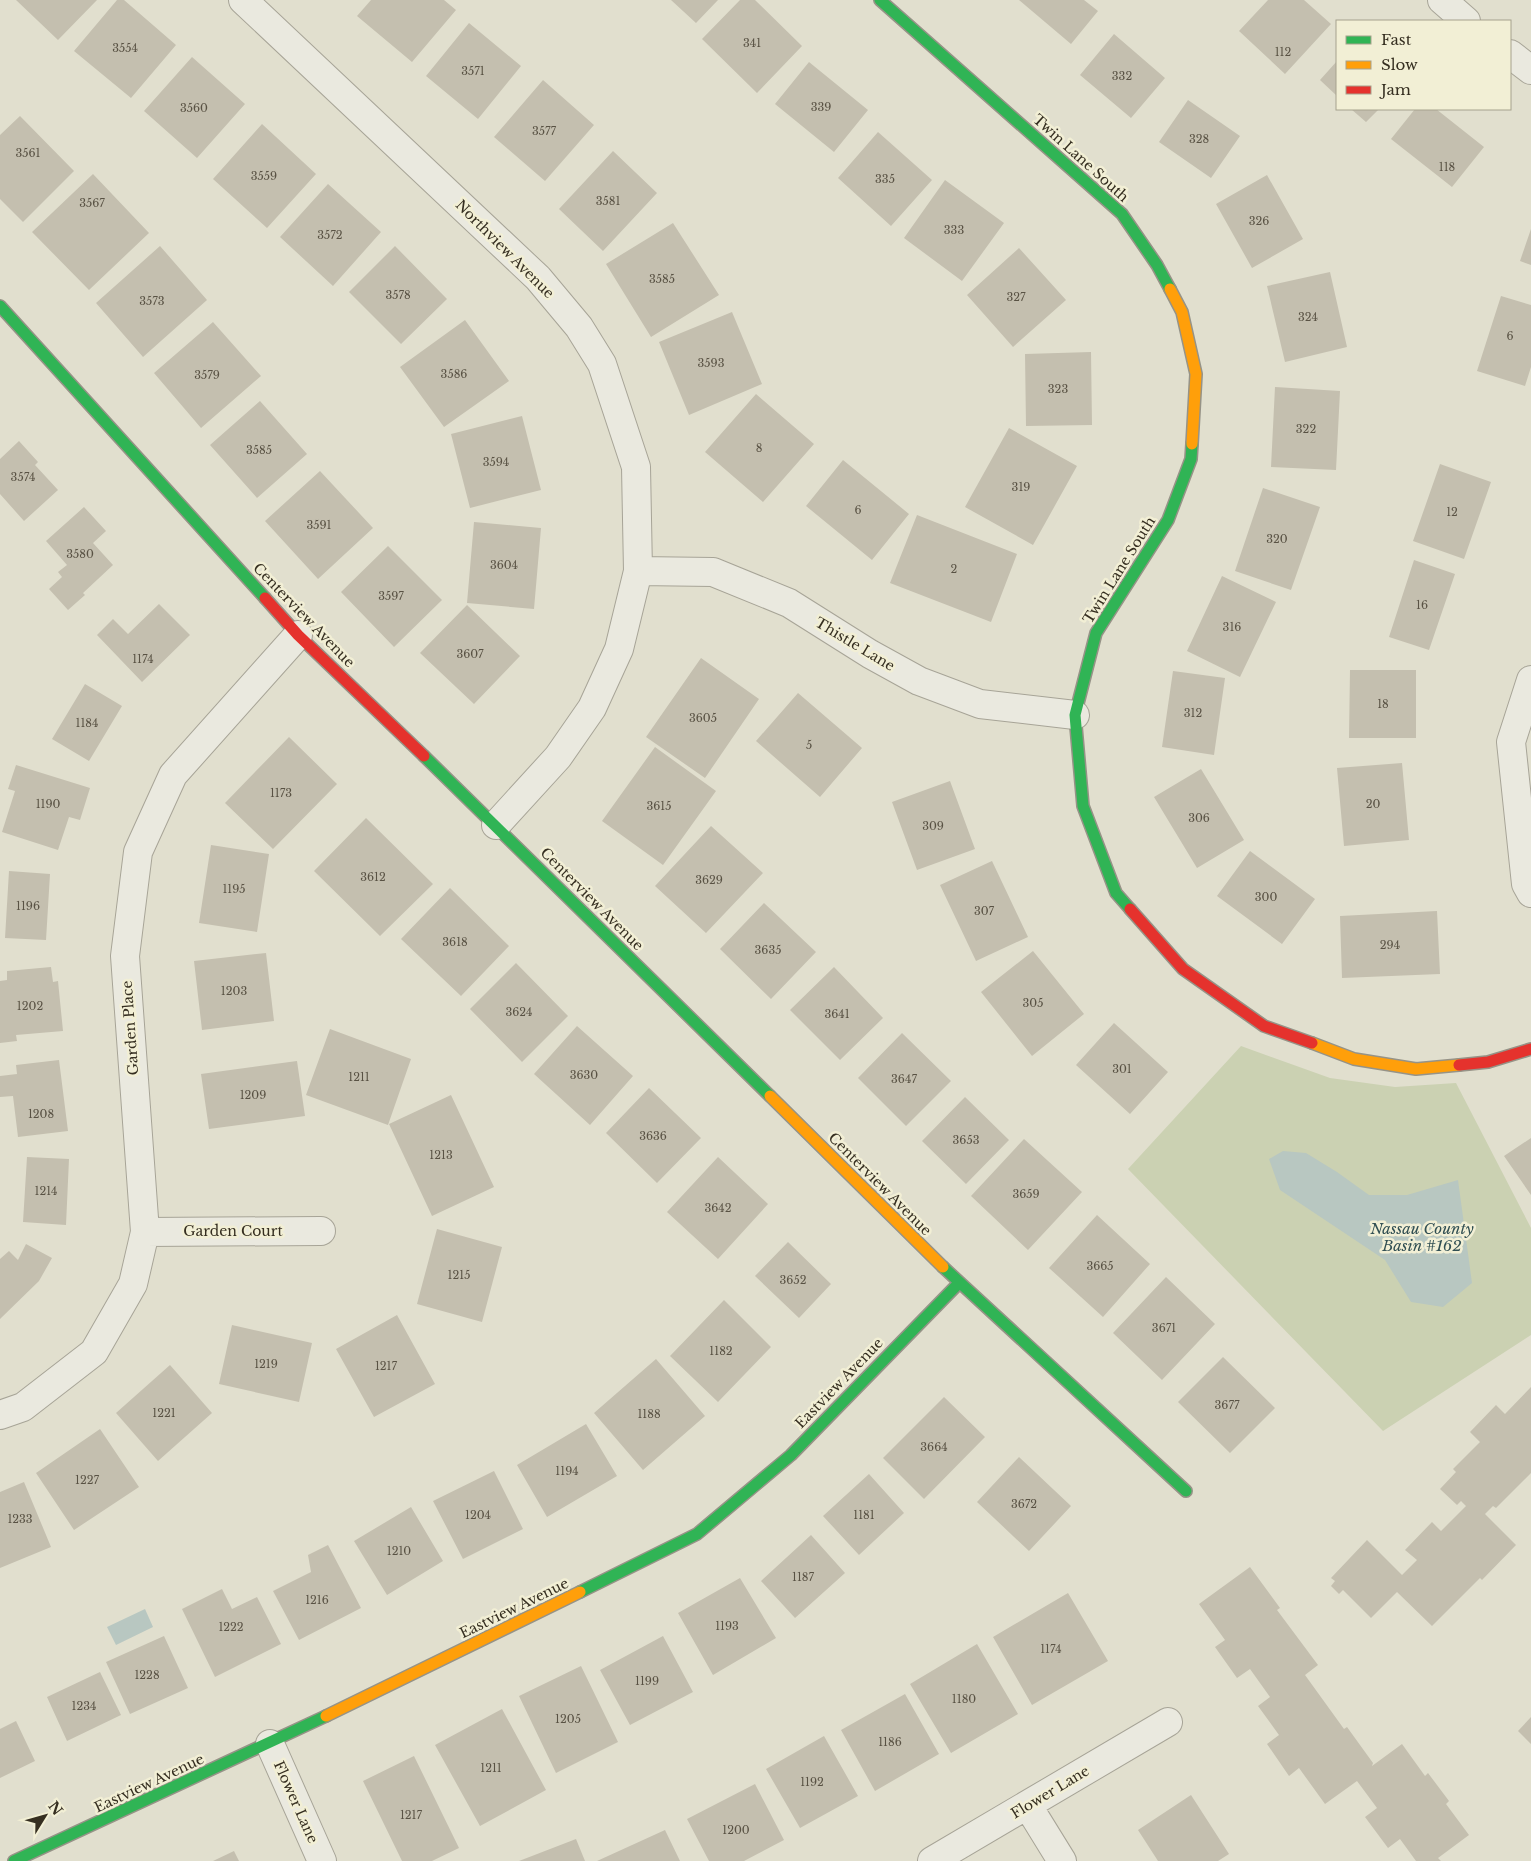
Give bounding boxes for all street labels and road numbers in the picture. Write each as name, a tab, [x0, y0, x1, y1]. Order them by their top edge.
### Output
street label: Twin Lane South	[1029, 110, 1133, 206]
street label: Northview Avenue	[452, 196, 558, 302]
street label: Twin Lane South	[1079, 513, 1159, 627]
street label: Centerview Avenue	[249, 559, 359, 671]
street label: Thistle Lane	[812, 613, 898, 675]
street label: Centerview Avenue	[537, 844, 647, 954]
street label: Garden Place	[118, 980, 142, 1076]
street label: Centerview Avenue	[825, 1129, 935, 1239]
street label: Garden Court	[183, 1222, 283, 1240]
street label: Eastview Avenue	[791, 1334, 887, 1432]
street label: Eastview Avenue	[457, 1574, 571, 1642]
street label: Eastview Avenue	[91, 1750, 207, 1816]
street label: Flower Lane	[270, 1758, 322, 1846]
street label: Flower Lane	[1007, 1762, 1093, 1822]

